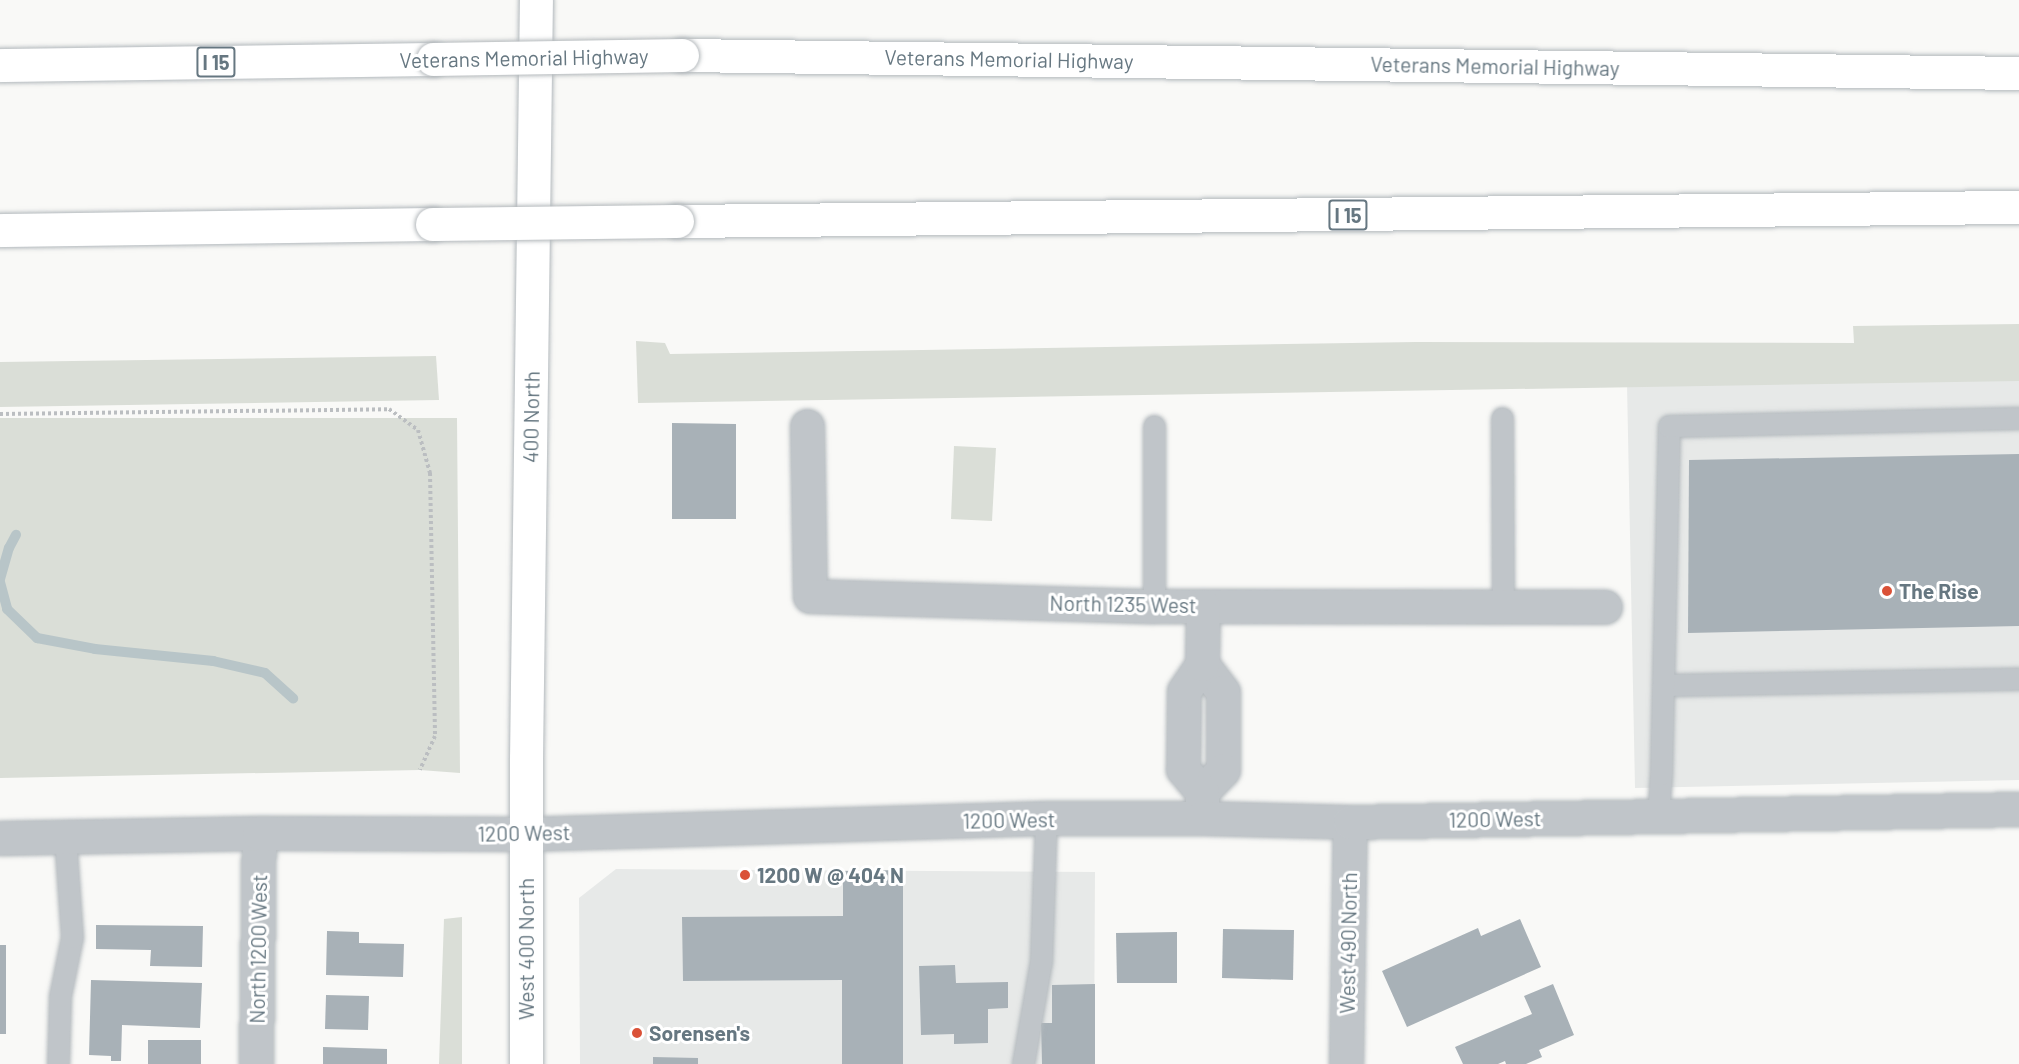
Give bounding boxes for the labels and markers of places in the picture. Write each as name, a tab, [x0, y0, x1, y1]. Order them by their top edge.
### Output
place label: The Rise	[1899, 578, 1979, 604]
marker: The Rise	[1880, 584, 1894, 598]
place label: 1200 W @ 404 N	[757, 862, 904, 888]
marker: 1200 W @ 404 N	[738, 868, 752, 882]
place label: Sorensen's	[649, 1020, 750, 1046]
marker: Sorensen's	[630, 1026, 644, 1040]

